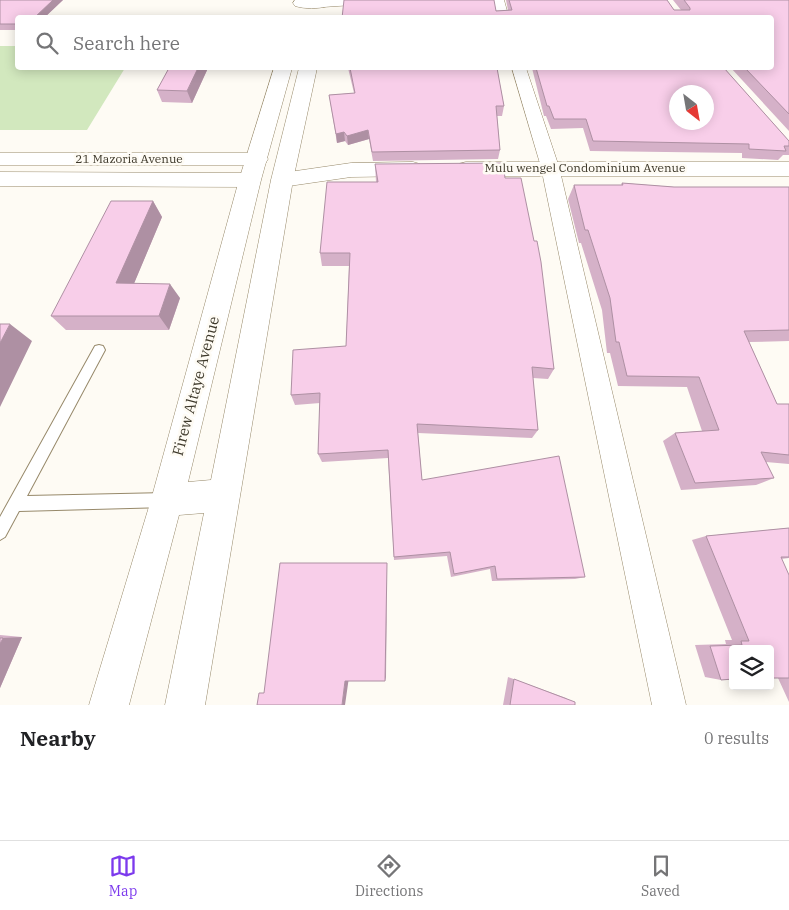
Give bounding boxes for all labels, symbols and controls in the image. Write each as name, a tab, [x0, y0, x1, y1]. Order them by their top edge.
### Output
search box	[15, 15, 774, 70]
icon: search	[33, 29, 61, 57]
text: Search here	[73, 31, 180, 55]
north arrow	[669, 85, 714, 130]
street label: 21 Mazoria Avenue	[75, 151, 183, 166]
street label: Mulu wengel Condominium Avenue	[485, 160, 685, 175]
street label: Firew Altaye Avenue	[168, 314, 223, 458]
map controls	[729, 645, 774, 690]
button: layers	[729, 645, 774, 690]
text: Nearby	[20, 724, 96, 752]
text: 0 results	[704, 728, 769, 748]
tab: Map	[109, 852, 137, 900]
tab: Directions	[355, 852, 423, 900]
tab: Saved	[641, 852, 680, 900]

